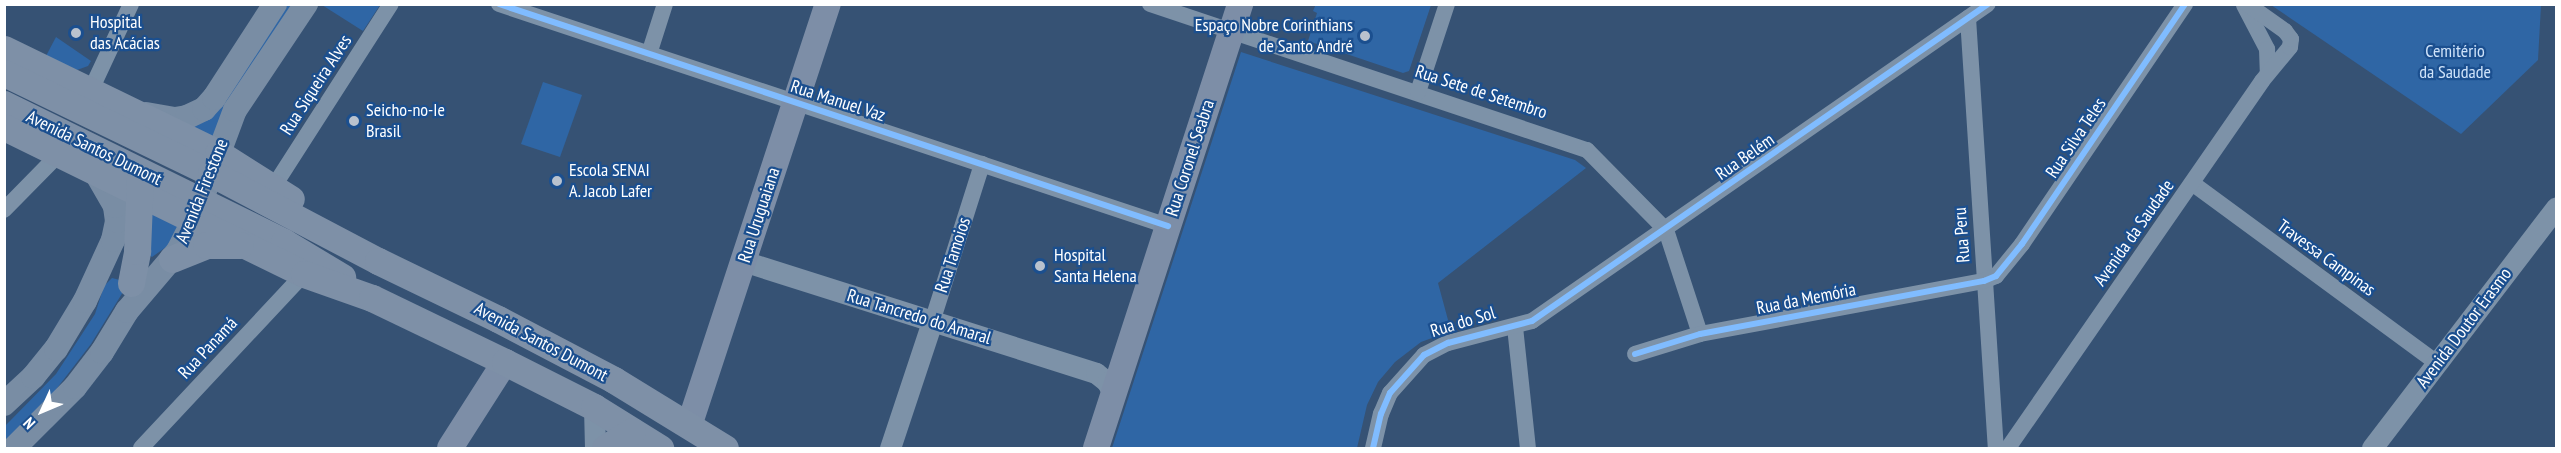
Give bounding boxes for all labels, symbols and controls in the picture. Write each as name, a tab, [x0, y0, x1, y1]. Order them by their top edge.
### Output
place label: Hospital das Acácias	[90, 12, 160, 54]
place label: Espaço Nobre Corinthians de Santo André	[1195, 15, 1353, 57]
marker: Hospital das Acácias	[67, 24, 85, 42]
marker: Espaço Nobre Corinthians de Santo André	[1358, 29, 1372, 43]
street label: Rua Siqueira Alves	[276, 31, 356, 139]
park label: Cemitério da Saudade	[2419, 41, 2491, 84]
street label: Rua Sete de Setembro	[1412, 61, 1550, 123]
street label: Rua Manuel Vaz	[788, 75, 888, 127]
street label: Rua Silva Teles	[2041, 94, 2111, 182]
street label: Rua Coronel Seabra	[1161, 97, 1219, 219]
place label: Seicho-no-Ie Brasil	[366, 100, 445, 142]
street label: Avenida Santos Dumont	[23, 106, 165, 190]
marker: Seicho-no-Ie Brasil	[347, 114, 361, 128]
street label: Rua Belém	[1711, 129, 1779, 185]
street label: Avenida Firestone	[171, 136, 233, 246]
place label: Escola SENAI A. Jacob Lafer	[569, 160, 653, 202]
street label: Rua Uruguaiana	[733, 165, 785, 265]
marker: Escola SENAI A. Jacob Lafer	[550, 174, 564, 188]
street label: Avenida da Saudade	[2089, 176, 2179, 290]
street label: Rua Peru	[1949, 207, 1975, 263]
street label: Rua Tamoios	[931, 214, 975, 296]
street label: Travessa Campinas	[2273, 215, 2379, 301]
place label: Hospital Santa Helena	[1054, 245, 1137, 288]
marker: Hospital Santa Helena	[1031, 257, 1049, 275]
street label: Avenida Doutor Erasmo	[2412, 264, 2516, 392]
street label: Rua da Memória	[1755, 279, 1857, 319]
street label: Rua Tancredo do Amaral	[844, 285, 994, 349]
street label: Avenida Santos Dumont	[471, 298, 611, 386]
street label: Rua do Sol	[1428, 302, 1498, 342]
street label: Rua Panamá	[174, 313, 242, 383]
north arrow	[12, 381, 72, 441]
text: N	[19, 413, 39, 434]

